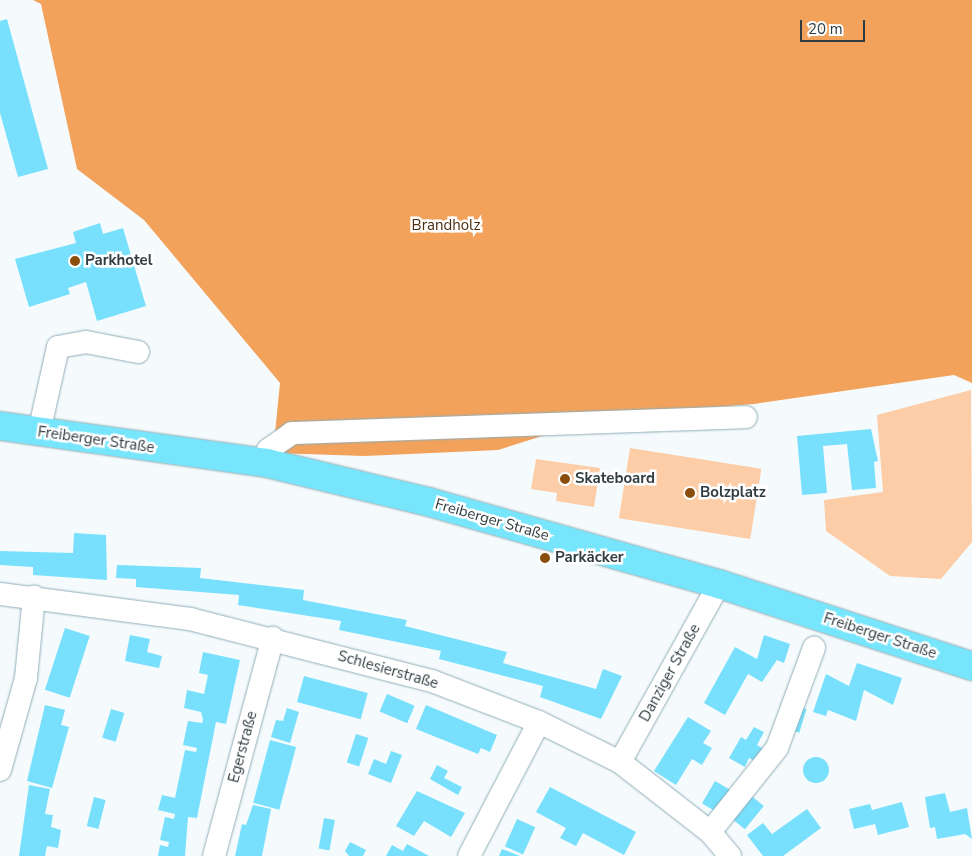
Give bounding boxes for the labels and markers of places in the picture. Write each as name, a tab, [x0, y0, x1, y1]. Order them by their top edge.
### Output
place label: Parkhotel	[85, 252, 152, 270]
marker: Parkhotel	[69, 255, 81, 267]
place label: Skateboard	[575, 470, 655, 488]
marker: Skateboard	[559, 473, 571, 485]
place label: Bolzplatz	[700, 484, 766, 502]
marker: Bolzplatz	[684, 487, 696, 499]
place label: Parkäcker	[555, 549, 624, 567]
marker: Parkäcker	[539, 552, 551, 564]

